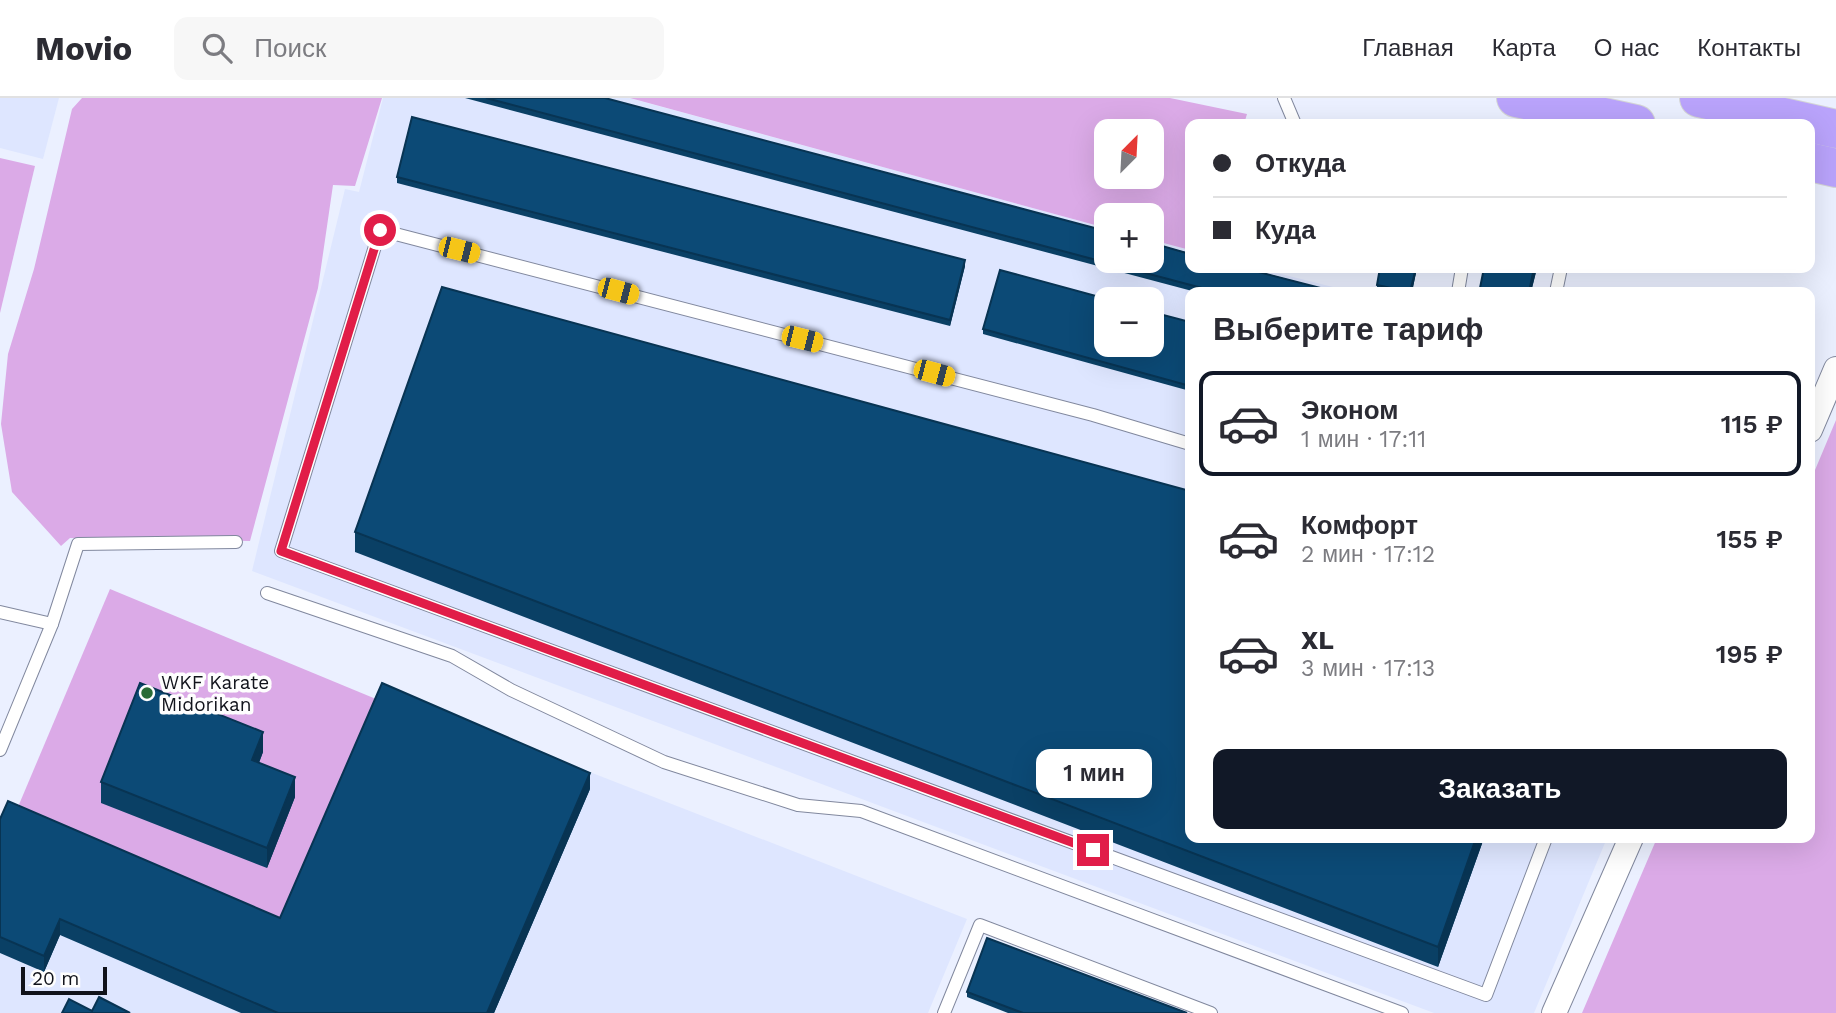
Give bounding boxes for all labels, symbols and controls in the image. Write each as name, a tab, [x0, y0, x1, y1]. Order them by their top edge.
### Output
search box	[174, 17, 664, 80]
text: Movio	[35, 29, 132, 68]
icon: search	[198, 29, 236, 67]
text: Поиск	[254, 33, 326, 63]
text: Главная	[1362, 34, 1454, 62]
text: Карта	[1492, 34, 1556, 62]
text: О нас	[1594, 34, 1659, 62]
text: Контакты	[1697, 34, 1801, 62]
north arrow	[1094, 119, 1164, 189]
map controls	[1094, 119, 1164, 357]
text: Откуда	[1255, 148, 1346, 178]
button: +	[1094, 203, 1164, 273]
route start	[364, 214, 396, 246]
text: Куда	[1255, 215, 1316, 245]
car	[437, 235, 482, 265]
car	[595, 275, 642, 307]
button: −	[1094, 287, 1164, 357]
text: Выберите тариф	[1213, 310, 1484, 348]
car	[780, 324, 825, 354]
car	[911, 357, 958, 389]
icon: car	[1217, 392, 1280, 455]
text: Эконом	[1301, 395, 1399, 425]
text: 115 ₽	[1721, 409, 1783, 439]
text: 1 мин · 17:11	[1301, 426, 1426, 453]
icon: car	[1217, 507, 1280, 570]
text: Комфорт	[1301, 510, 1418, 540]
text: 155 ₽	[1716, 524, 1783, 554]
text: 2 мин · 17:12	[1301, 541, 1435, 568]
icon: car	[1217, 622, 1280, 685]
text: XL	[1301, 625, 1334, 655]
text: 195 ₽	[1716, 639, 1783, 669]
text: 3 мин · 17:13	[1301, 655, 1435, 682]
place label: WKF Karate Midorikan	[161, 671, 269, 716]
marker: WKF Karate Midorikan	[139, 685, 155, 701]
callout: 1 мин	[1035, 748, 1151, 798]
button: Заказать	[1213, 749, 1787, 829]
text: 1 мин	[1063, 760, 1125, 787]
route end	[1077, 834, 1109, 866]
scale bar	[21, 964, 107, 996]
text: 20 m	[32, 967, 79, 990]

